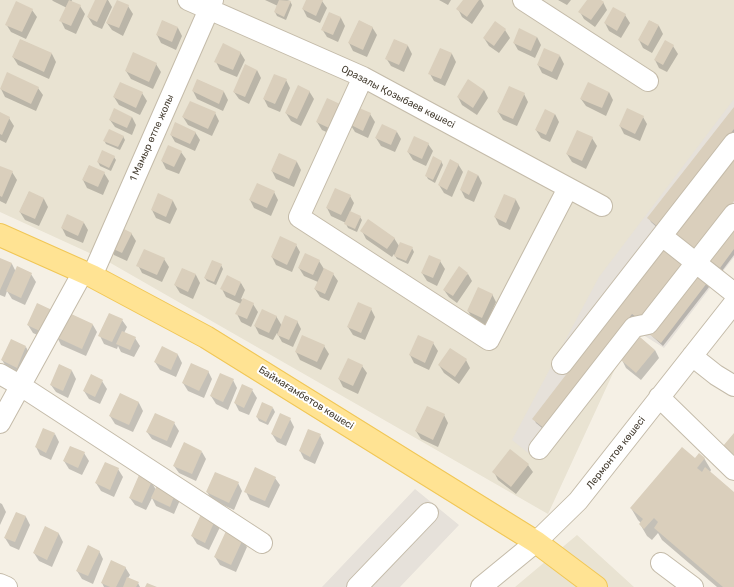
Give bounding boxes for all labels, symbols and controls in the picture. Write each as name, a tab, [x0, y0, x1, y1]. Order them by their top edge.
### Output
street label: Оразалы Қозыбаев көшесі	[339, 63, 457, 131]
street label: 1 Мамыр өтпе жолы	[127, 93, 177, 183]
street label: Баймағамбетов көшесі	[256, 364, 356, 432]
street label: Лермонтов көшесі	[584, 414, 648, 492]

